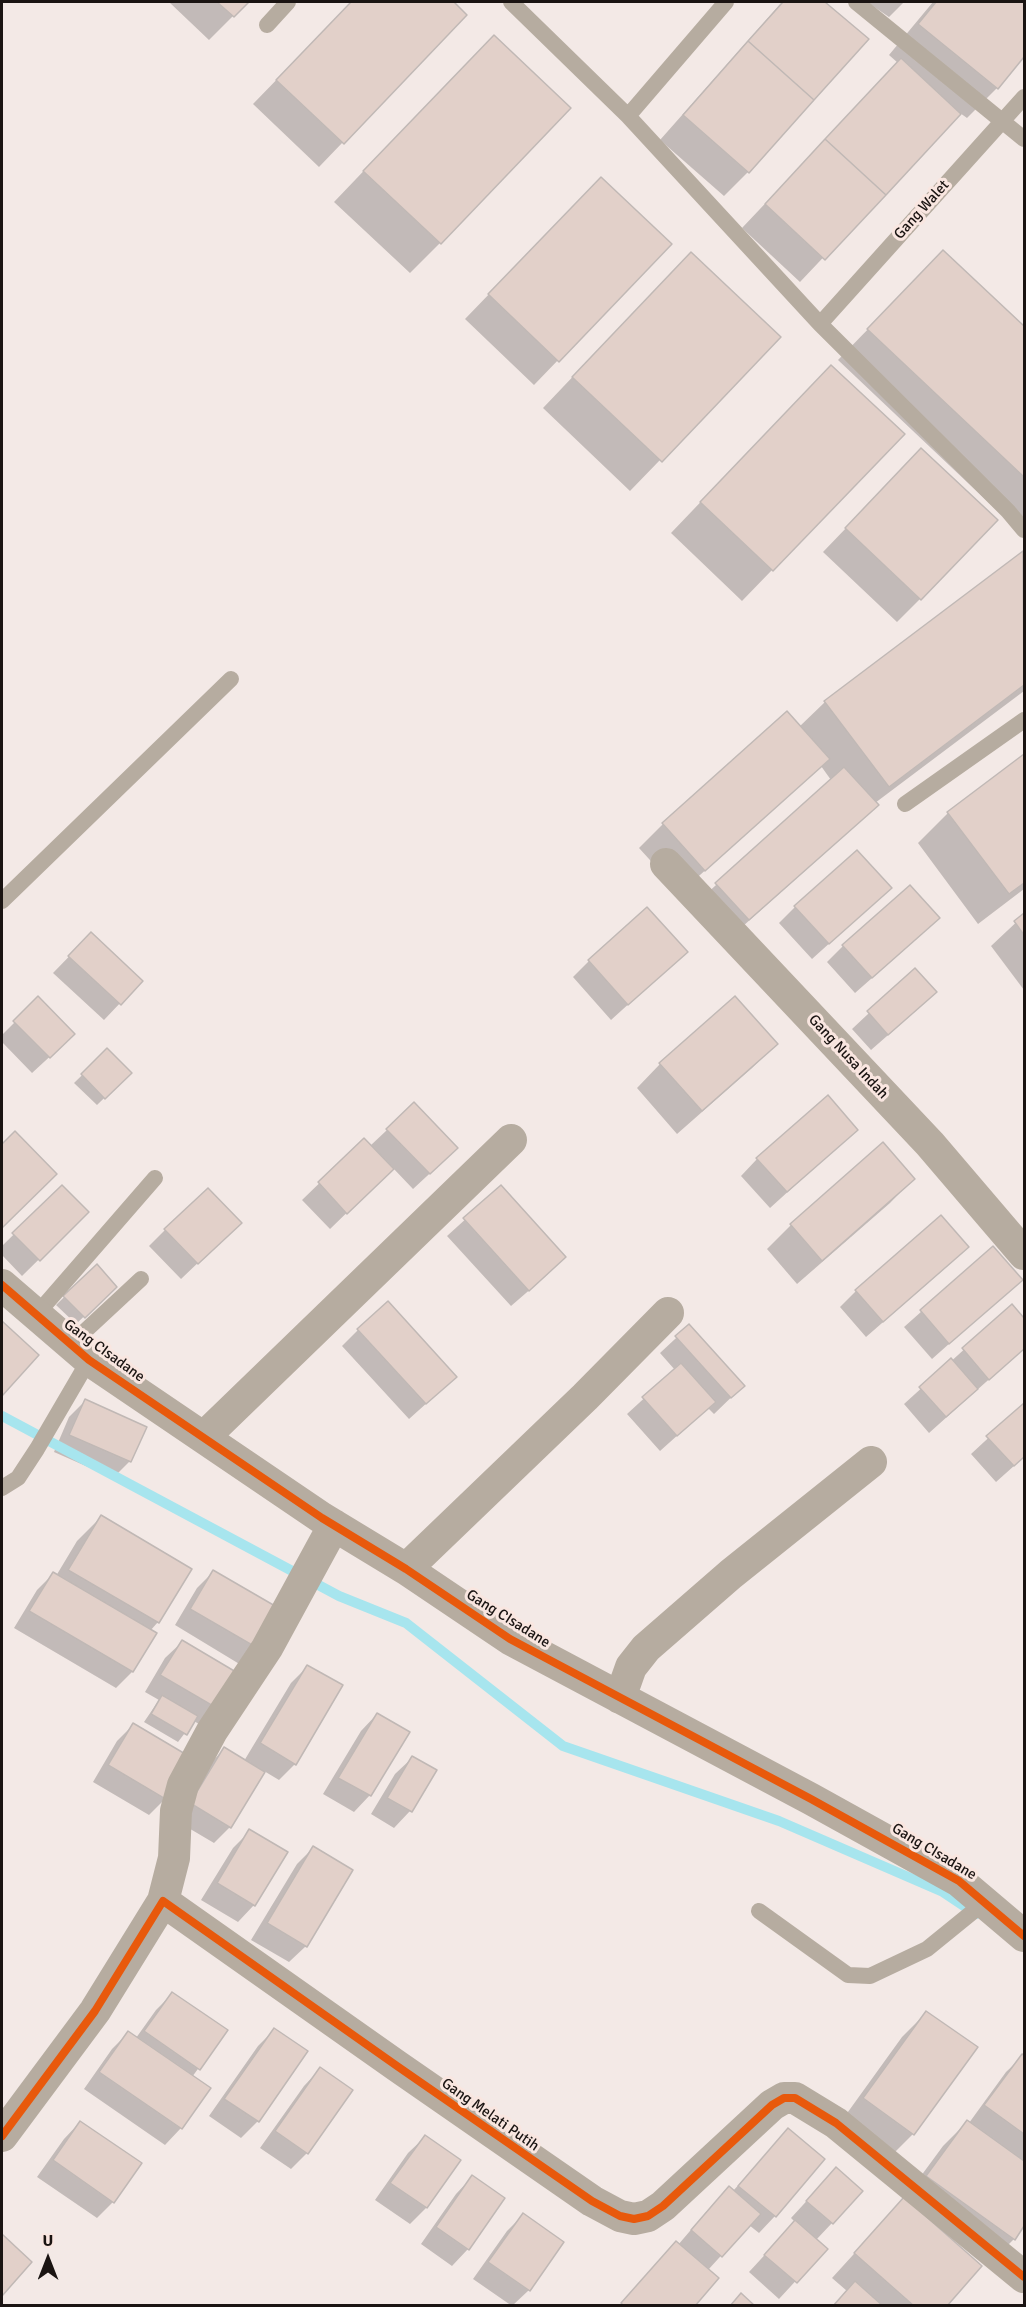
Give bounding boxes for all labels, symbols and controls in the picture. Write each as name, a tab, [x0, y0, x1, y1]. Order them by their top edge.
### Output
street label: Gang Walet	[891, 177, 953, 243]
street label: Gang Nusa Indah	[804, 1011, 892, 1103]
street label: Gang CIsadane	[60, 1316, 148, 1386]
street label: Gang CIsadane	[463, 1586, 553, 1652]
street label: Gang CIsadane	[888, 1820, 980, 1884]
street label: Gang Melati Putih	[438, 2075, 542, 2155]
north arrow	[18, 2229, 78, 2289]
text: U	[43, 2231, 53, 2251]

